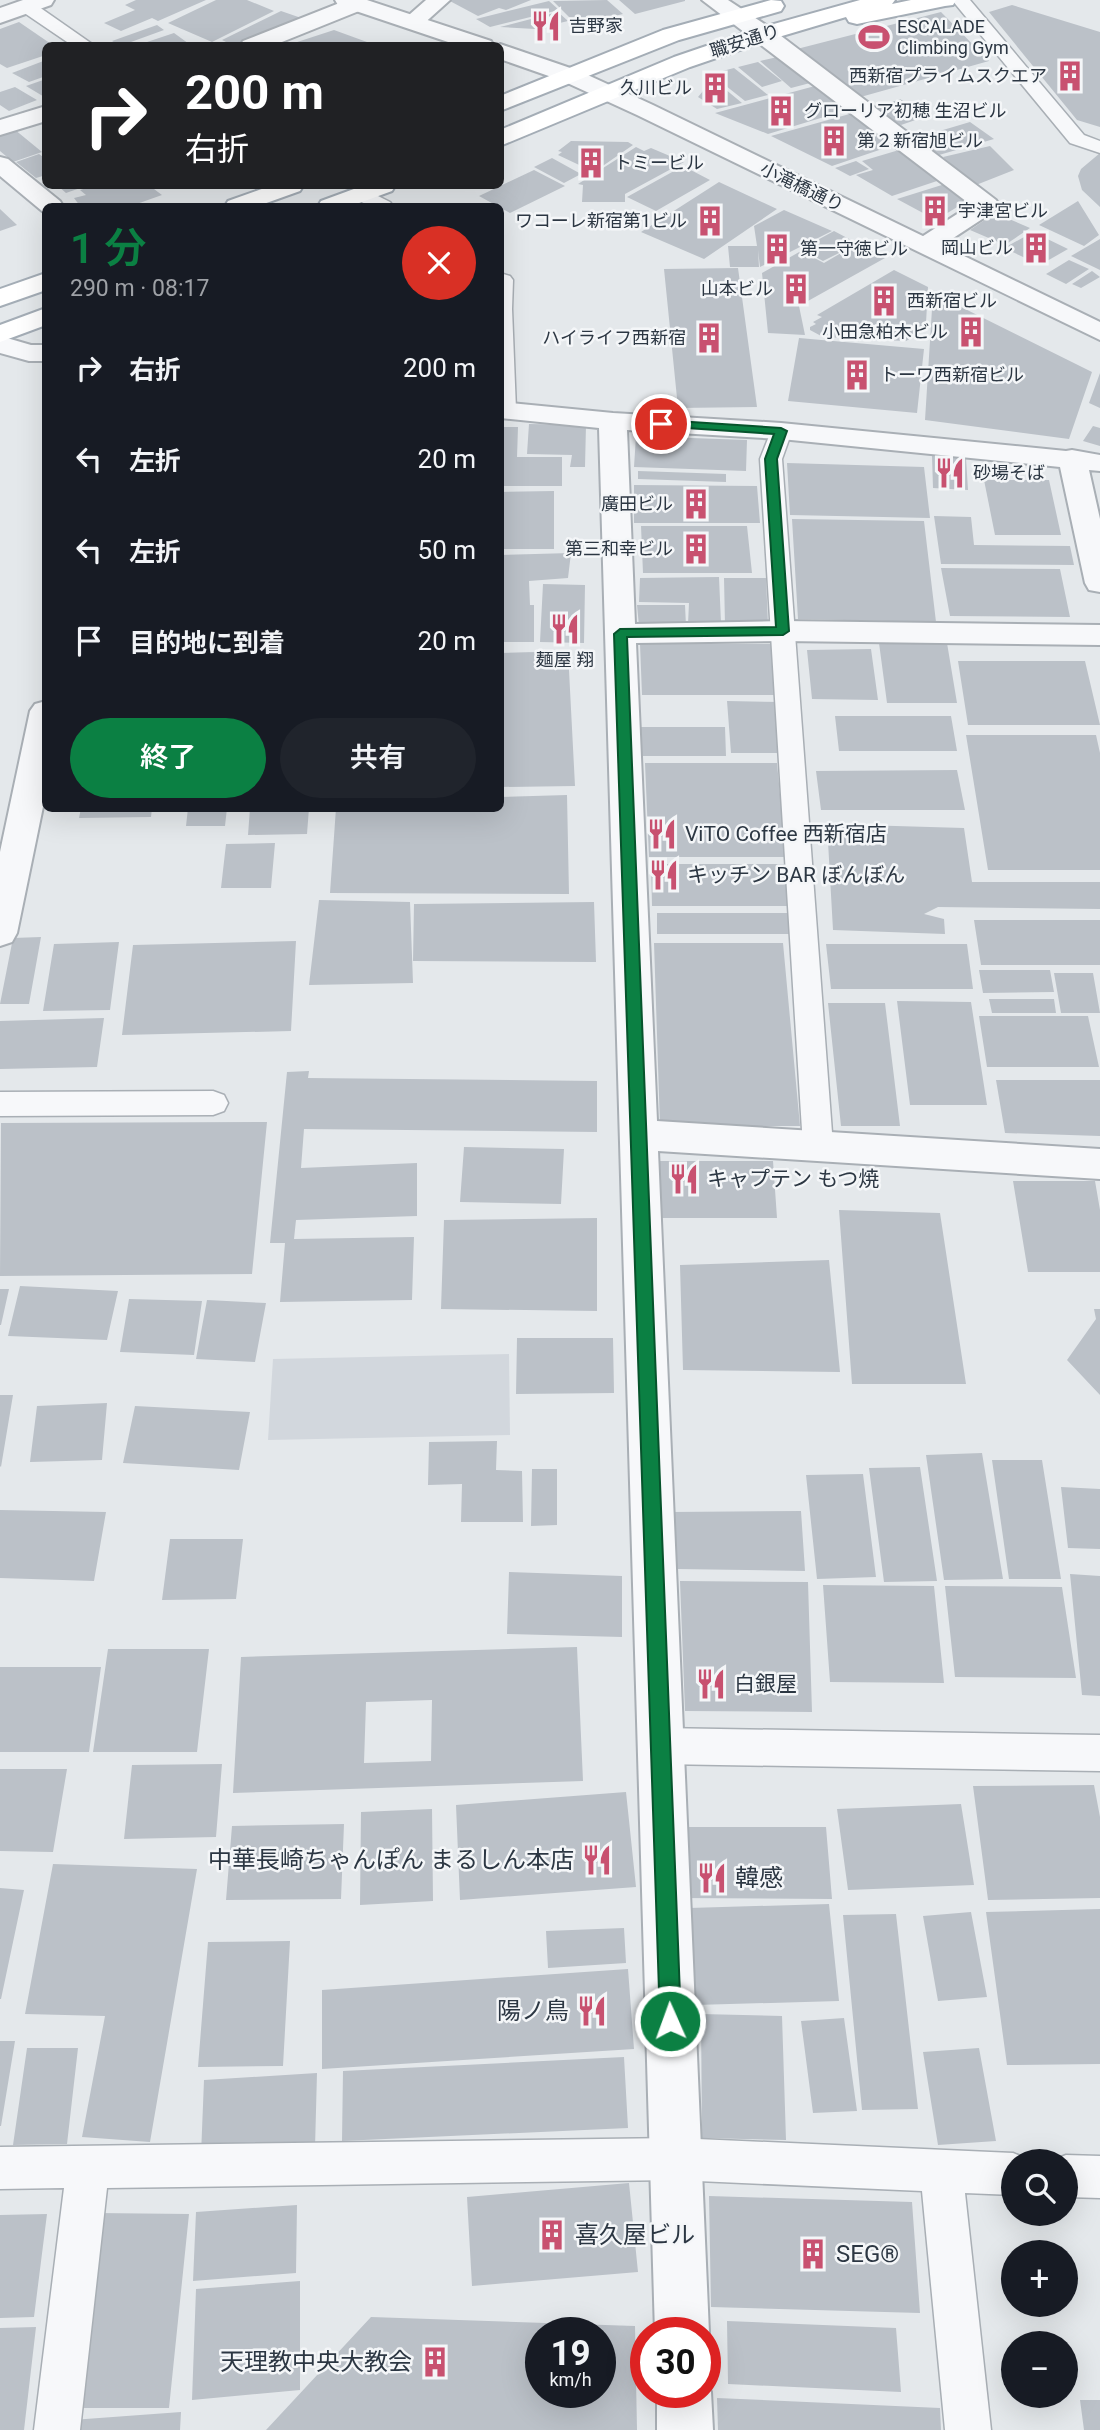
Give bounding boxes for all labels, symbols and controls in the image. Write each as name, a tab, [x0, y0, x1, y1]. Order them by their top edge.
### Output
restaurant icon: 吉野家	[529, 9, 563, 43]
place label: 吉野家	[569, 15, 623, 36]
place label: ESCALADE Climbing Gym	[897, 16, 1009, 58]
street label: 職安通り	[707, 19, 782, 62]
sports icon: ESCALADE Climbing Gym	[857, 20, 891, 54]
building icon: 西新宿プライムスクエア	[1053, 59, 1087, 93]
text: 200 m	[185, 64, 324, 121]
place label: 西新宿プライムスクエア	[849, 65, 1047, 86]
icon: right	[70, 70, 161, 161]
building icon: 久川ビル	[698, 71, 732, 105]
place label: 久川ビル	[620, 77, 692, 98]
building icon: グローリア初穂 生沼ビル	[764, 94, 798, 128]
place label: グローリア初穂 生沼ビル	[804, 100, 1006, 121]
building icon: 第２新宿旭ビル	[817, 124, 851, 158]
text: 右折	[185, 130, 249, 168]
place label: 第２新宿旭ビル	[857, 130, 983, 151]
building icon: トミービル	[574, 146, 608, 180]
place label: トミービル	[614, 152, 704, 173]
street label: 小滝橋通り	[757, 157, 847, 216]
building icon: 宇津宮ビル	[918, 194, 952, 228]
place label: 宇津宮ビル	[958, 200, 1048, 221]
building icon: ワコーレ新宿第1ビル	[693, 204, 727, 238]
place label: ワコーレ新宿第1ビル	[515, 210, 687, 231]
text: 1 分	[70, 224, 146, 273]
button: close	[402, 226, 476, 300]
building icon: 岡山ビル	[1019, 231, 1053, 265]
building icon: 第一守徳ビル	[760, 232, 794, 266]
place label: 岡山ビル	[941, 237, 1013, 258]
place label: 第一守徳ビル	[800, 238, 908, 259]
building icon: 山本ビル	[779, 272, 813, 306]
text: 290 m · 08:17	[70, 275, 209, 302]
place label: 山本ビル	[701, 278, 773, 299]
building icon: 西新宿ビル	[867, 284, 901, 318]
place label: 西新宿ビル	[907, 290, 997, 311]
building icon: 小田急柏木ビル	[954, 315, 988, 349]
building icon: ハイライフ西新宿	[692, 321, 726, 355]
place label: 小田急柏木ビル	[822, 321, 948, 342]
place label: ハイライフ西新宿	[542, 327, 686, 348]
icon: right	[70, 349, 108, 387]
text: 200 m	[403, 353, 476, 383]
text: 右折	[129, 355, 181, 385]
building icon: トーワ西新宿ビル	[840, 358, 874, 392]
place label: トーワ西新宿ビル	[880, 364, 1024, 385]
pin	[631, 394, 691, 454]
icon: arrive	[642, 405, 680, 443]
icon: left	[70, 440, 108, 478]
text: 20 m	[418, 444, 476, 474]
text: 左折	[129, 446, 181, 476]
restaurant icon: 砂場そば	[933, 456, 967, 490]
place label: 砂場そば	[973, 462, 1045, 483]
building icon: 廣田ビル	[679, 487, 713, 521]
place label: 廣田ビル	[601, 493, 673, 514]
icon: left	[70, 531, 108, 569]
building icon: 第三和幸ビル	[679, 532, 713, 566]
text: 50 m	[418, 535, 476, 565]
text: 左折	[129, 537, 181, 567]
place label: 第三和幸ビル	[565, 538, 673, 559]
restaurant icon: 麺屋 翔	[548, 612, 582, 646]
icon: arrive	[70, 622, 108, 660]
text: 20 m	[418, 626, 476, 656]
text: 目的地に到着	[129, 628, 285, 658]
place label: 麺屋 翔	[536, 649, 594, 670]
button: 終了	[70, 718, 266, 798]
button: 共有	[280, 718, 476, 798]
restaurant icon: ViTO Coffee 西新宿店	[645, 817, 679, 851]
place label: ViTO Coffee 西新宿店	[685, 822, 887, 846]
restaurant icon: キッチン BAR ぼんぼん	[647, 858, 681, 892]
place label: キッチン BAR ぼんぼん	[687, 863, 905, 887]
restaurant icon: キャプテン もつ焼	[667, 1162, 701, 1196]
place label: キャプテン もつ焼	[707, 1167, 879, 1191]
restaurant icon: 白銀屋	[694, 1667, 728, 1701]
place label: 白銀屋	[734, 1672, 797, 1696]
restaurant icon: 中華長崎ちゃんぽん まるしん本店	[580, 1843, 614, 1877]
place label: 中華長崎ちゃんぽん まるしん本店	[208, 1846, 574, 1874]
restaurant icon: 韓感	[695, 1861, 729, 1895]
place label: 韓感	[735, 1864, 783, 1892]
position arrow	[633, 1984, 707, 2058]
restaurant icon: 陽ノ鳥	[575, 1994, 609, 2028]
place label: 陽ノ鳥	[497, 1997, 569, 2025]
map controls	[1001, 2149, 1078, 2408]
button: search	[1001, 2149, 1078, 2226]
building icon: 喜久屋ビル	[535, 2218, 569, 2252]
place label: 喜久屋ビル	[575, 2221, 695, 2249]
building icon: SEG®	[796, 2237, 830, 2271]
place label: SEG®	[836, 2240, 899, 2268]
button: +	[1001, 2240, 1078, 2317]
speed limit sign: 30	[630, 2317, 721, 2408]
button: −	[1001, 2331, 1078, 2408]
text: 19	[550, 2333, 591, 2374]
building icon: 天理教中央大教会	[418, 2345, 452, 2379]
place label: 天理教中央大教会	[220, 2348, 412, 2376]
text: km/h	[549, 2369, 592, 2390]

